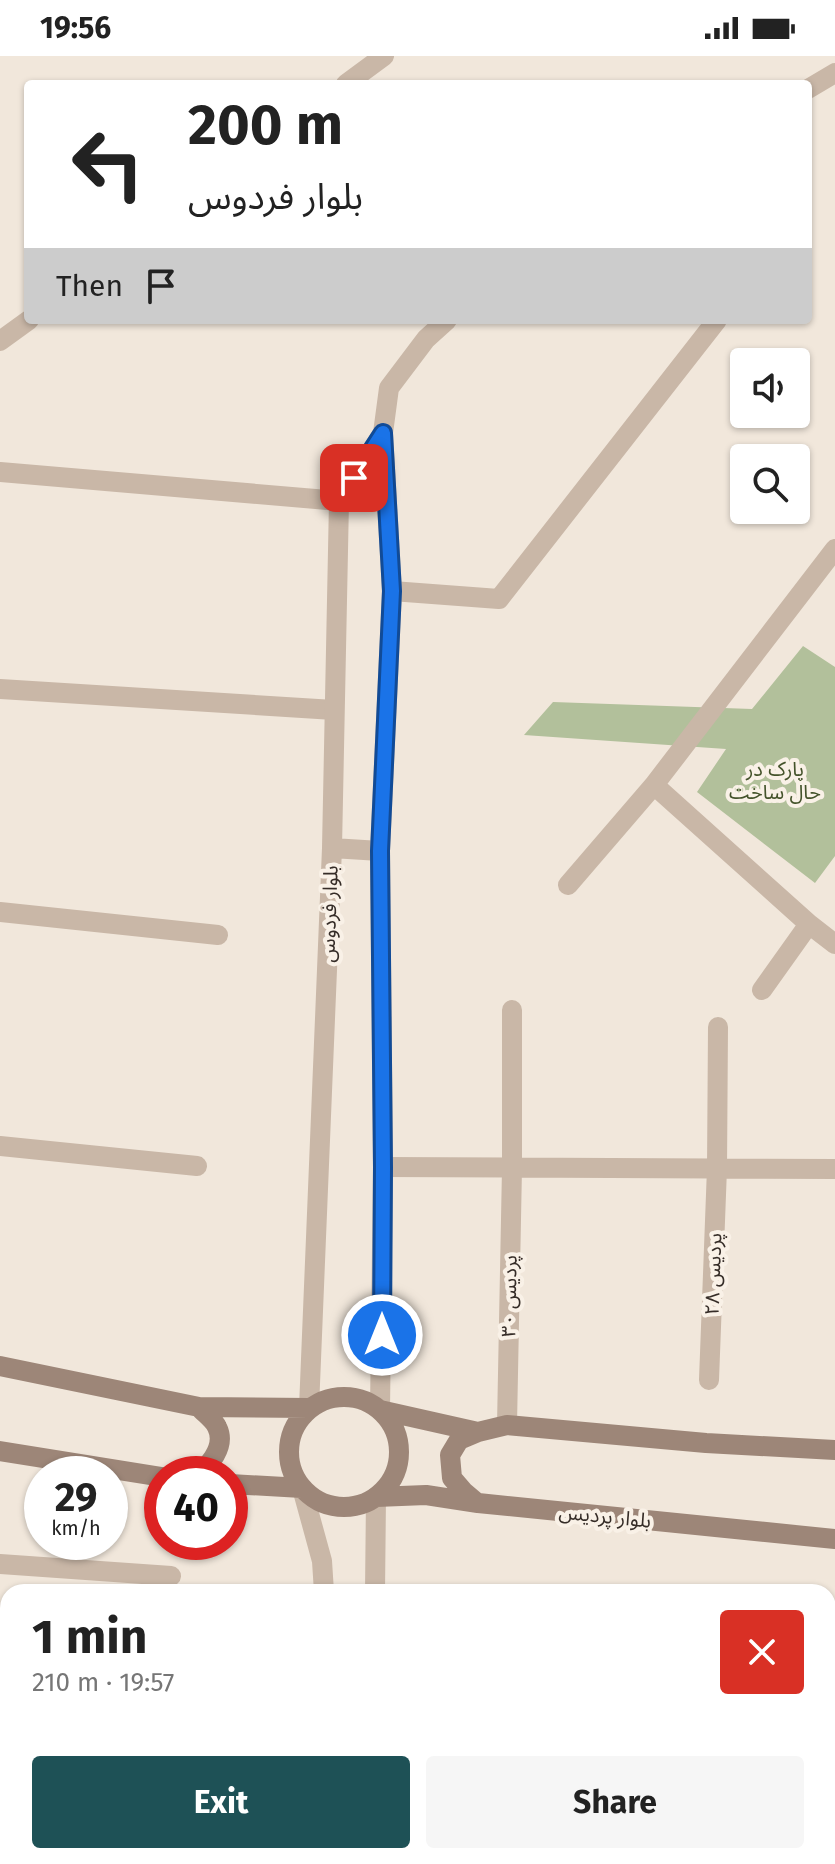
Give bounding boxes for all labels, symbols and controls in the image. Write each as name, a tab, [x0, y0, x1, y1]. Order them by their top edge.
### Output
text: 19:56	[40, 10, 111, 46]
text: 200 m	[188, 92, 343, 159]
icon: left	[56, 112, 160, 216]
text: بلوار فردوس	[188, 175, 363, 219]
icon: arrive	[139, 264, 183, 308]
text: Then	[56, 268, 123, 304]
map controls	[730, 348, 810, 524]
button: sound	[730, 348, 810, 428]
pin	[320, 444, 388, 512]
button: search	[730, 444, 810, 524]
icon: arrive	[332, 456, 376, 500]
park label: پارک در حال ساخت	[729, 757, 821, 804]
street label: بلوار فردوس	[315, 865, 343, 963]
street label: پردیس ۲۸	[700, 1232, 728, 1316]
street label: پردیس ۳۰	[496, 1255, 523, 1337]
position arrow	[340, 1293, 424, 1377]
speed limit sign: 40	[144, 1456, 248, 1560]
text: 29	[55, 1474, 97, 1522]
street label: بلوار پردیس	[558, 1499, 652, 1534]
text: km/h	[51, 1516, 101, 1540]
text: 1 min	[32, 1608, 147, 1666]
button: close	[720, 1610, 804, 1694]
text: 210 m · 19:57	[32, 1667, 174, 1698]
button: Exit	[32, 1756, 410, 1848]
button: Share	[426, 1756, 804, 1848]

